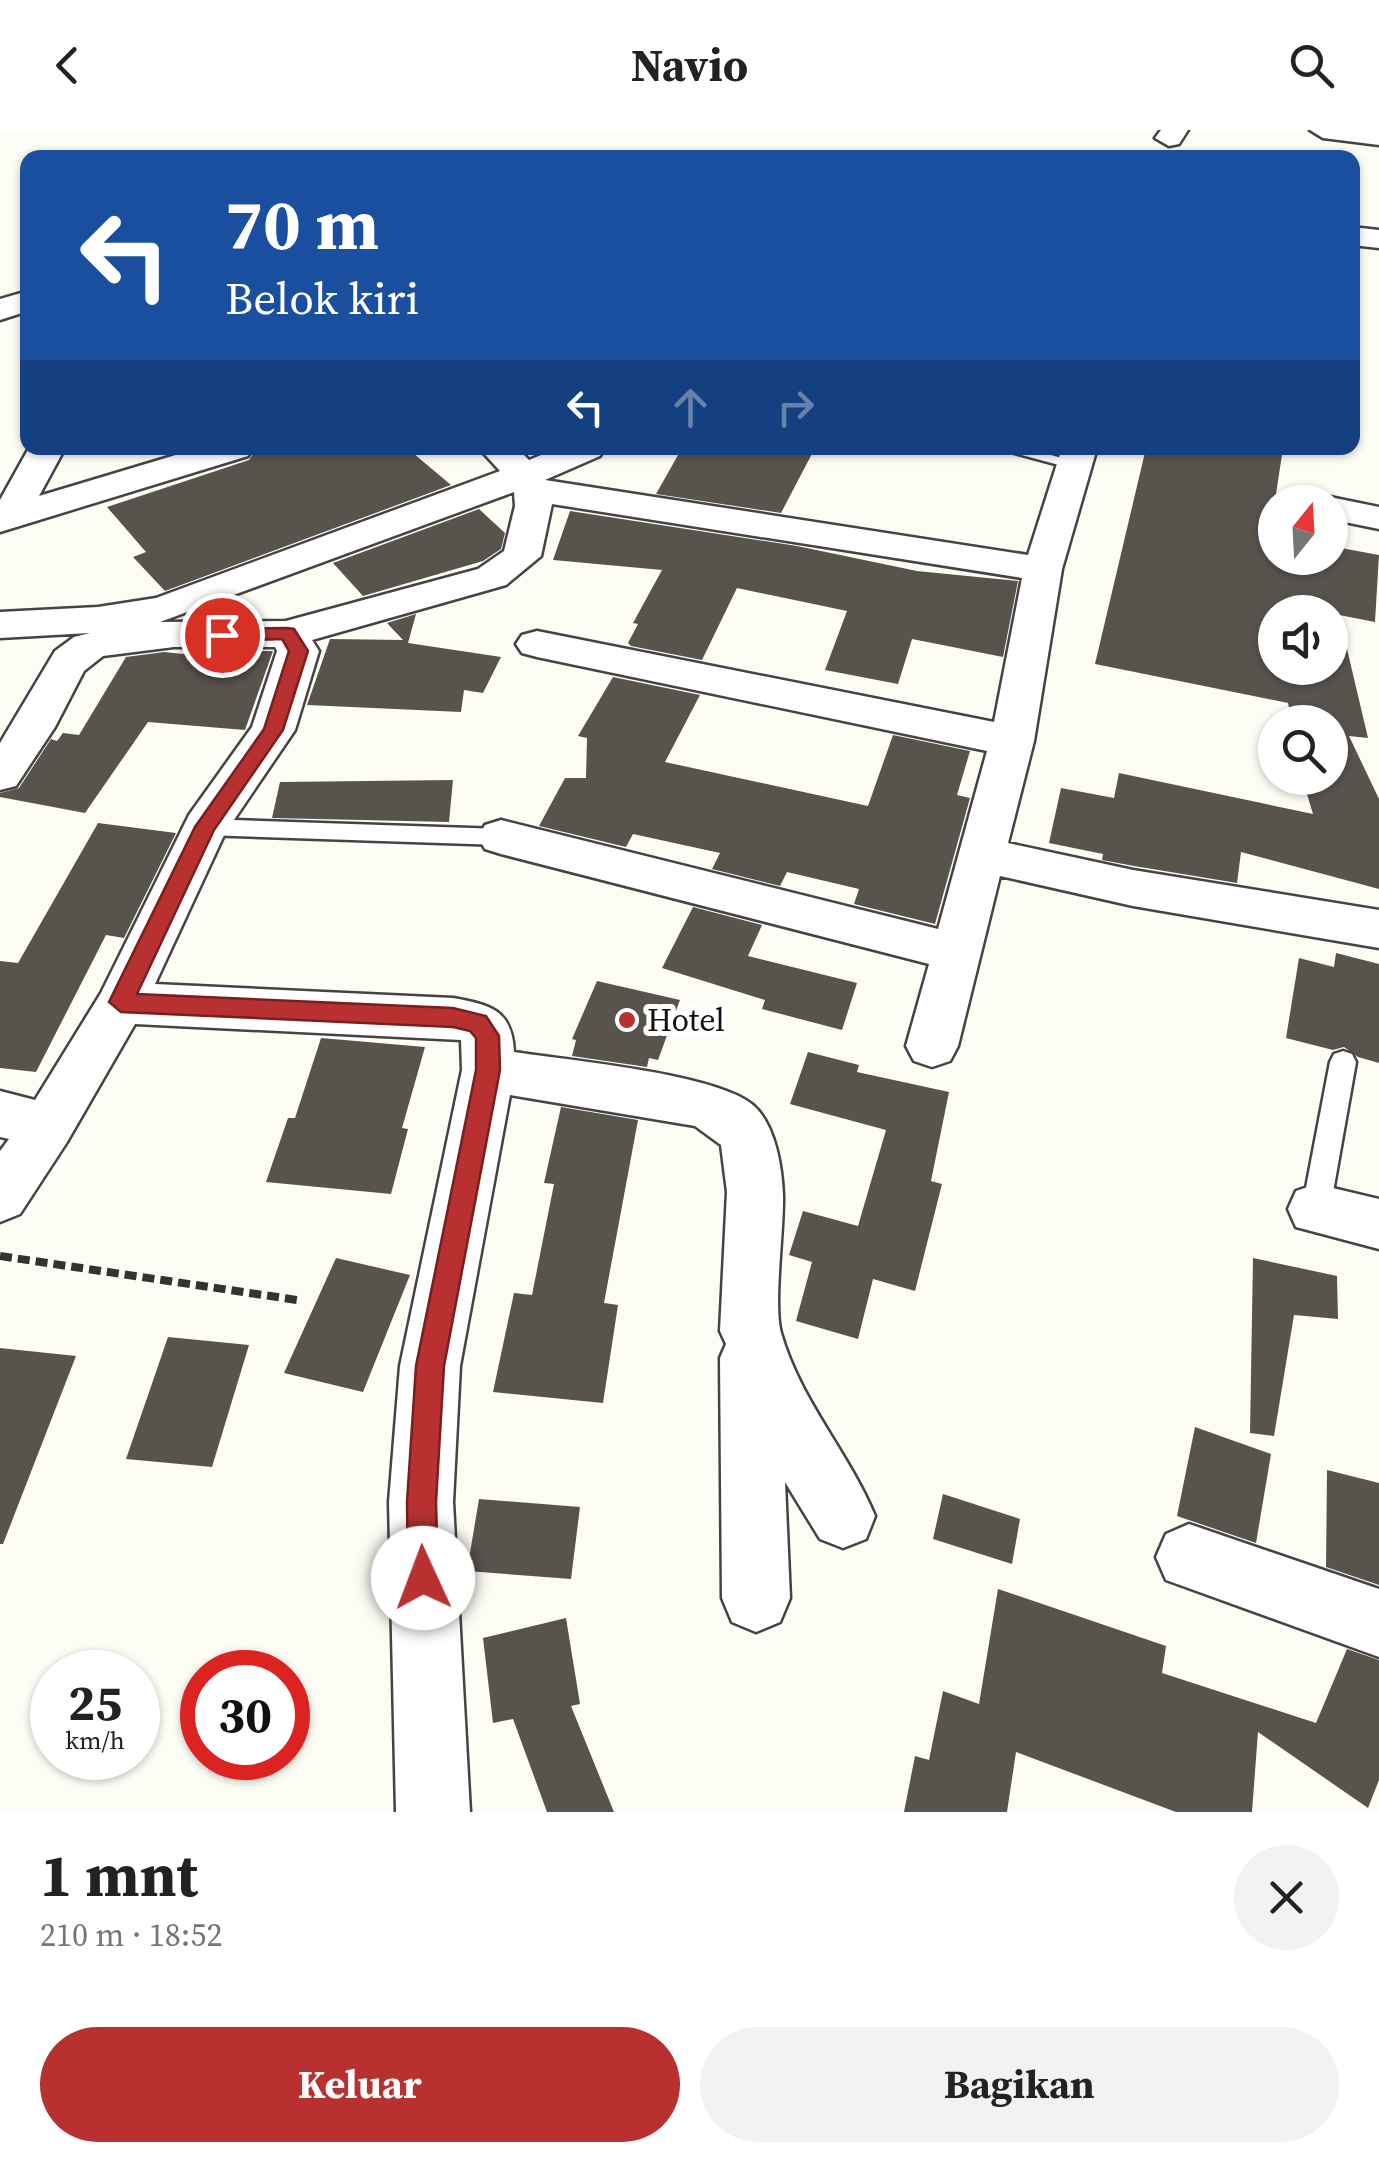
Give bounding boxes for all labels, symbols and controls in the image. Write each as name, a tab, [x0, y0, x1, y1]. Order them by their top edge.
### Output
text: Navio	[631, 34, 748, 96]
icon: back	[40, 38, 95, 93]
icon: search	[1284, 38, 1339, 93]
text: 70 m	[225, 176, 379, 272]
icon: left	[60, 190, 190, 320]
text: Belok kiri	[225, 267, 419, 329]
icon: left	[558, 380, 613, 435]
icon: ahead	[663, 380, 718, 435]
icon: right	[768, 380, 823, 435]
north arrow	[1258, 485, 1348, 575]
map controls	[1258, 485, 1348, 795]
pin	[180, 593, 265, 678]
button: sound	[1258, 595, 1348, 685]
icon: arrive	[195, 608, 250, 663]
button: search	[1258, 705, 1348, 795]
place label: Hotel	[647, 998, 725, 1042]
marker: Hotel	[616, 1009, 638, 1031]
position arrow	[371, 1526, 475, 1630]
speed limit sign: 30	[180, 1650, 310, 1780]
text: 25	[68, 1668, 122, 1737]
text: km/h	[65, 1723, 125, 1757]
text: 1 mnt	[40, 1834, 198, 1916]
button: close	[1234, 1845, 1339, 1950]
text: 210 m · 18:52	[40, 1913, 222, 1957]
button: Keluar	[40, 2027, 680, 2142]
button: Bagikan	[700, 2027, 1339, 2142]

